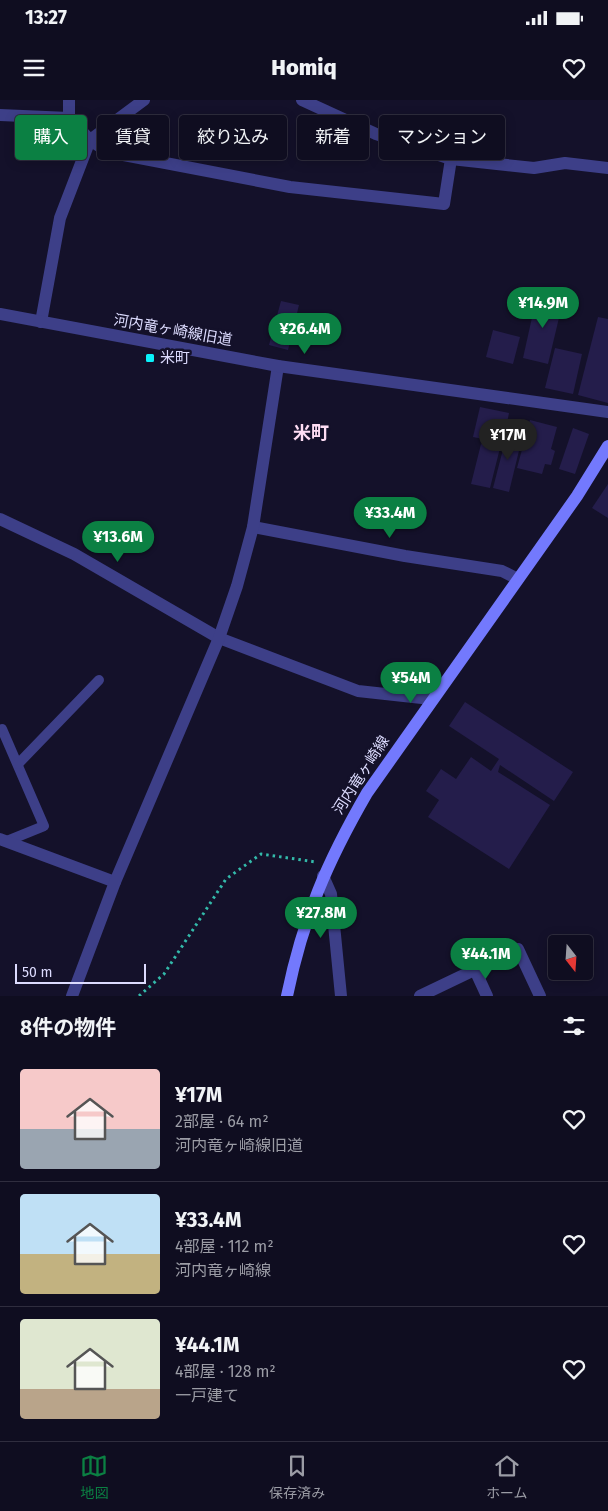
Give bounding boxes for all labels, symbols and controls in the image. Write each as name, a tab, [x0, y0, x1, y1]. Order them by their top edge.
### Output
text: 13:27	[25, 6, 67, 29]
icon: menu	[20, 54, 48, 82]
text: Homiq	[271, 54, 337, 81]
icon: heart	[560, 54, 588, 82]
chip: 購入	[15, 115, 87, 160]
chip: 賃貸	[97, 115, 169, 160]
chip: 絞り込み	[179, 115, 287, 160]
chip: 新着	[297, 115, 369, 160]
chip: マンション	[379, 115, 505, 160]
pin: ¥14.9M	[502, 286, 584, 329]
text: ¥14.9M	[518, 293, 568, 312]
street label: 河内竜ヶ崎線旧道	[112, 311, 234, 349]
pin: ¥26.4M	[264, 312, 346, 355]
text: ¥26.4M	[279, 319, 331, 338]
place label: 米町	[160, 349, 190, 367]
marker: 米町	[144, 352, 156, 364]
pin: ¥17M	[478, 418, 538, 461]
district label: 米町	[293, 422, 329, 444]
text: ¥17M	[490, 425, 526, 444]
pin: ¥33.4M	[349, 496, 431, 539]
text: ¥33.4M	[365, 503, 415, 522]
pin: ¥13.6M	[77, 520, 159, 563]
text: ¥13.6M	[93, 527, 143, 546]
pin: ¥54M	[381, 662, 441, 704]
text: ¥54M	[391, 668, 431, 687]
street label: 河内竜ヶ崎線	[329, 732, 393, 818]
pin: ¥27.8M	[280, 896, 362, 939]
text: ¥27.8M	[296, 903, 346, 922]
north arrow	[548, 935, 592, 980]
map controls	[548, 935, 593, 980]
pin: ¥44.1M	[445, 938, 527, 980]
text: ¥44.1M	[461, 944, 511, 963]
scale bar	[15, 961, 146, 984]
text: 50 m	[22, 964, 53, 981]
icon: filters	[560, 1012, 588, 1040]
text: 8件の物件	[20, 1015, 116, 1041]
text: ¥17M	[175, 1082, 222, 1108]
icon: home	[60, 1089, 120, 1149]
icon: heart	[560, 1105, 588, 1133]
text: 2部屋 · 64 m²	[175, 1112, 269, 1131]
text: 河内竜ヶ崎線旧道	[175, 1136, 303, 1155]
text: ¥33.4M	[175, 1207, 241, 1233]
icon: home	[60, 1214, 120, 1274]
icon: heart	[560, 1230, 588, 1258]
text: 4部屋 · 112 m²	[175, 1237, 274, 1256]
text: 河内竜ヶ崎線	[175, 1261, 271, 1280]
text: ¥44.1M	[175, 1332, 239, 1358]
icon: home	[60, 1339, 120, 1399]
icon: heart	[560, 1355, 588, 1383]
text: 4部屋 · 128 m²	[175, 1362, 276, 1381]
text: 一戸建て	[175, 1386, 239, 1405]
tab: 地図	[80, 1452, 108, 1502]
tab: 保存済み	[269, 1452, 325, 1502]
tab: ホーム	[486, 1452, 528, 1502]

